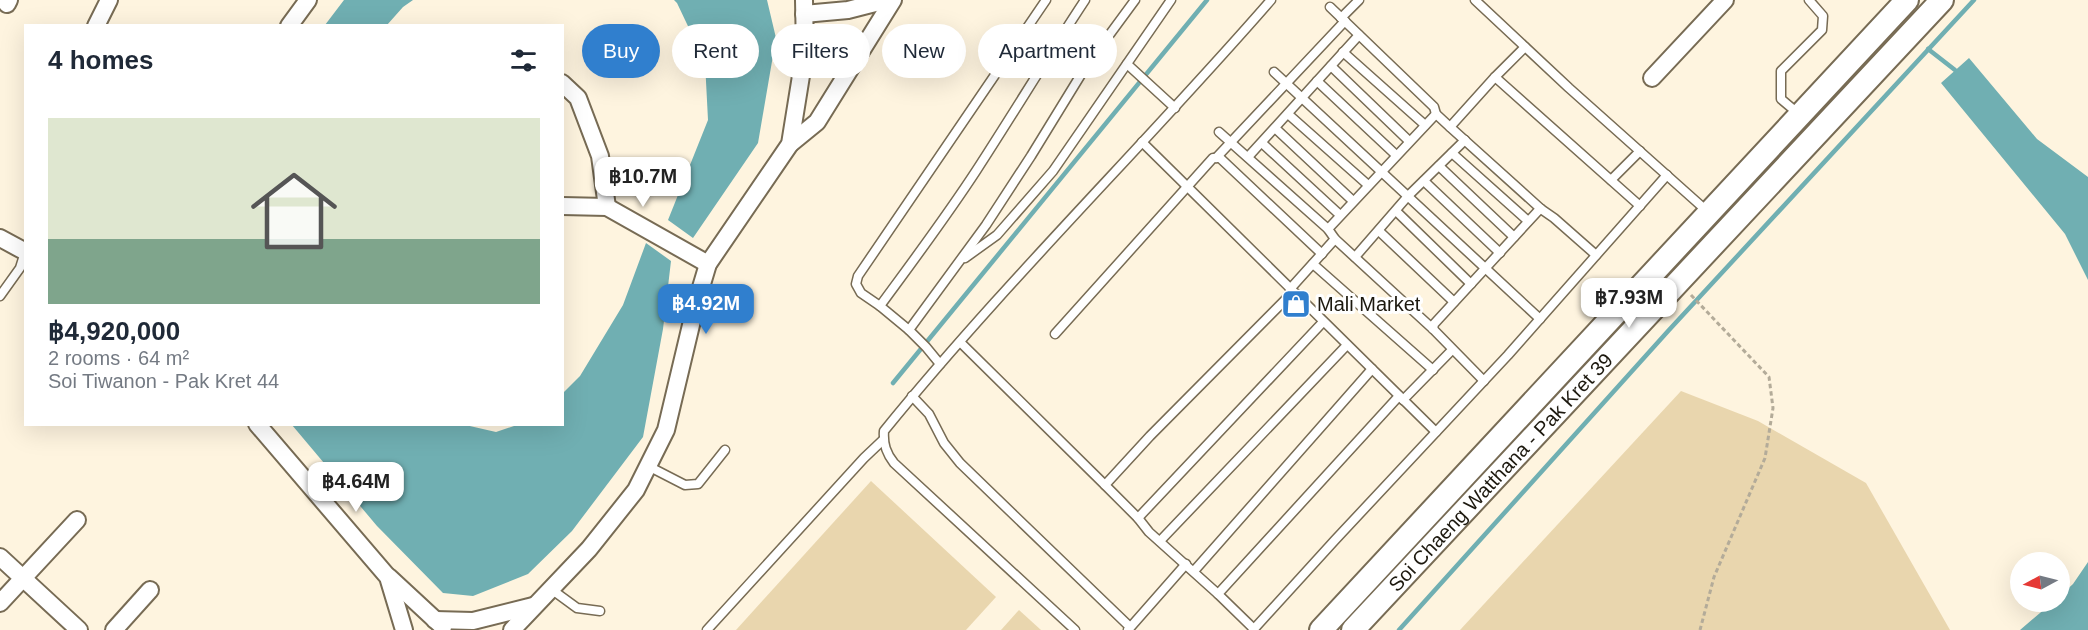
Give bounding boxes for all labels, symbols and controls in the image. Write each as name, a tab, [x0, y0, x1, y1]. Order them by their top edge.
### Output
chip: Buy	[582, 24, 660, 78]
chip: Rent	[672, 24, 759, 78]
chip: Filters	[771, 24, 870, 78]
chip: New	[882, 24, 966, 78]
chip: Apartment	[978, 24, 1117, 78]
icon: filters	[507, 44, 540, 77]
text: 4 homes	[48, 45, 154, 75]
icon: home	[240, 157, 348, 265]
pin: ฿10.7M	[594, 157, 692, 208]
text: ฿10.7M	[609, 165, 677, 187]
pin: ฿7.93M	[1580, 278, 1678, 329]
pin: ฿4.92M	[657, 284, 755, 335]
text: ฿7.93M	[1595, 286, 1663, 308]
shop icon: Mali Market	[1280, 288, 1312, 320]
text: ฿4.92M	[672, 292, 740, 314]
place label: Mali Market	[1317, 293, 1421, 315]
text: ฿4,920,000	[48, 316, 180, 346]
text: 2 rooms · 64 m²	[48, 347, 189, 369]
street label: Soi Chaeng Watthana - Pak Kret 39	[1384, 349, 1617, 596]
text: Soi Tiwanon - Pak Kret 44	[48, 370, 279, 392]
pin: ฿4.64M	[307, 462, 405, 513]
text: ฿4.64M	[322, 470, 390, 492]
north arrow	[2010, 552, 2070, 612]
map controls	[2010, 552, 2070, 612]

